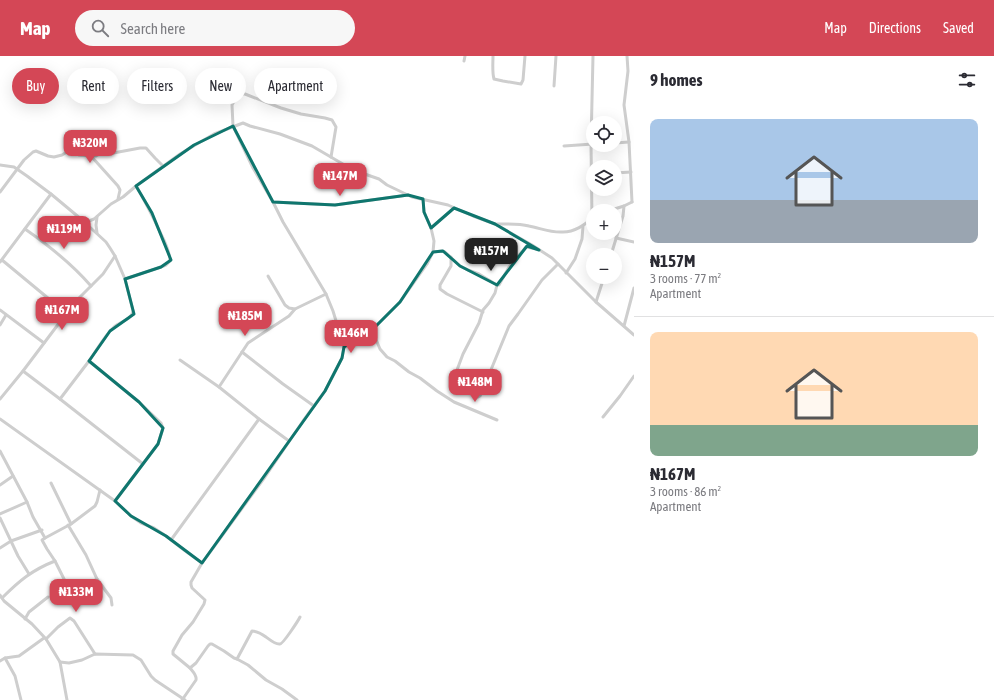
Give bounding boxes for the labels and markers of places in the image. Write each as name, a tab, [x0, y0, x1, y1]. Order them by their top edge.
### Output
pin: ₦320M	[62, 130, 118, 164]
pin: ₦147M	[312, 163, 368, 197]
pin: ₦119M	[36, 216, 92, 250]
pin: ₦157M	[463, 238, 519, 272]
pin: ₦167M	[34, 297, 90, 331]
pin: ₦185M	[217, 303, 273, 337]
pin: ₦146M	[323, 320, 379, 354]
pin: ₦148M	[447, 369, 503, 403]
pin: ₦133M	[48, 579, 104, 613]

